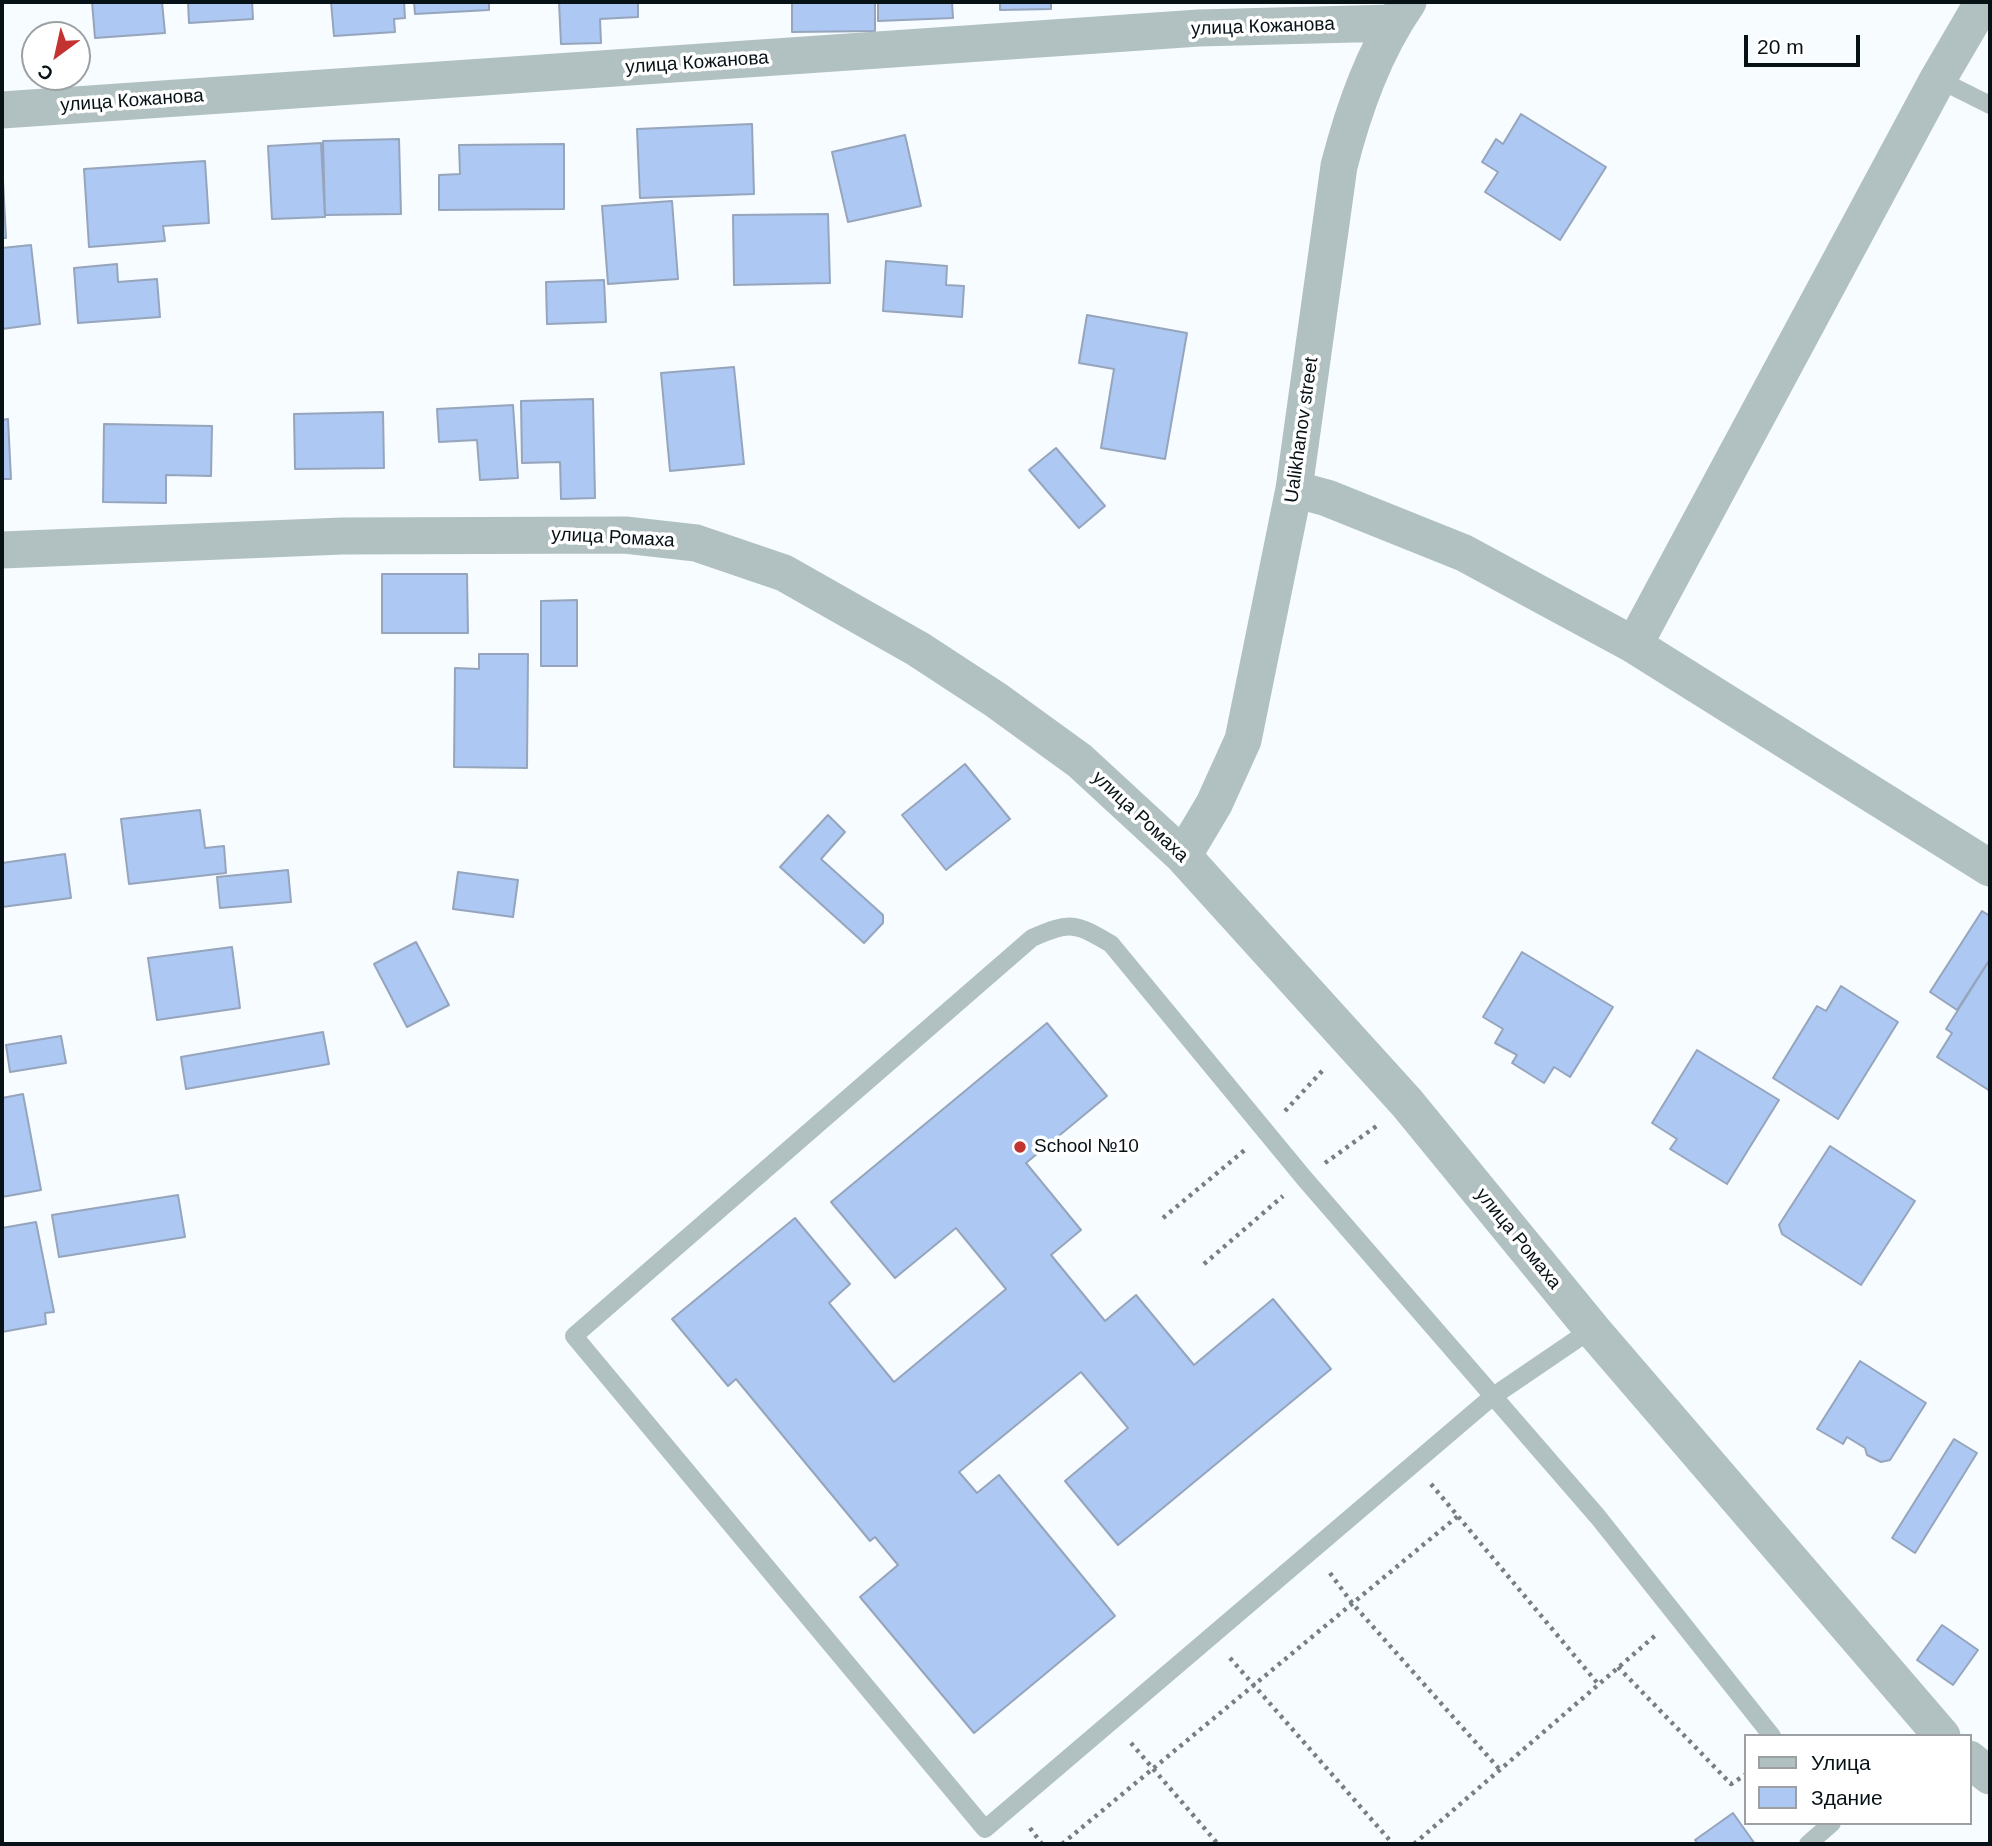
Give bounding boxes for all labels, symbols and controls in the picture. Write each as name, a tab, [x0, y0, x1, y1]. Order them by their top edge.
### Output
street label: улица Кожанова	[1191, 13, 1335, 41]
north arrow	[21, 21, 91, 91]
scale bar	[1747, 21, 1862, 65]
text: 20 m	[1757, 35, 1804, 58]
street label: улица Кожанова	[625, 47, 769, 79]
text: С	[34, 60, 57, 85]
street label: улица Кожанова	[60, 85, 204, 117]
street label: Ualikhanov street	[1280, 356, 1324, 504]
street label: улица Ромаха	[551, 523, 675, 553]
street label: улица Ромаха	[1087, 767, 1193, 867]
place label: School №10	[1034, 1136, 1139, 1158]
marker: School №10	[1012, 1139, 1028, 1155]
street label: улица Ромаха	[1470, 1184, 1566, 1294]
legend	[1744, 1734, 1971, 1825]
text: Улица	[1811, 1751, 1871, 1774]
text: Здание	[1811, 1786, 1883, 1809]

